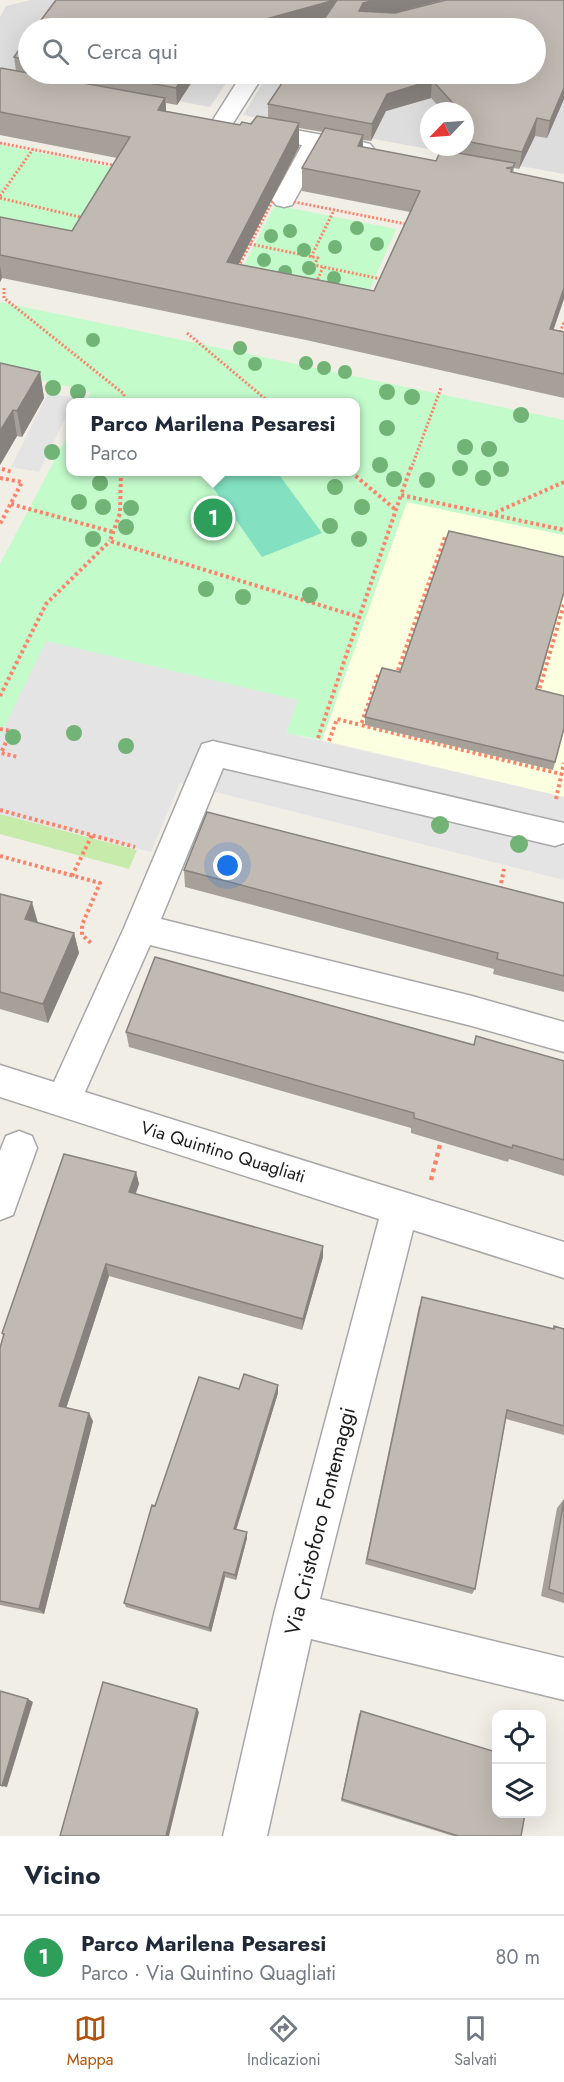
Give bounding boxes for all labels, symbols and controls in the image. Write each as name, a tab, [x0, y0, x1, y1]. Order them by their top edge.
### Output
search box	[18, 18, 546, 84]
icon: search	[39, 35, 72, 68]
text: Cerca qui	[87, 35, 178, 67]
north arrow	[420, 102, 474, 156]
popup	[66, 398, 360, 476]
text: Parco Marilena Pesaresi	[90, 407, 336, 439]
text: Parco	[90, 439, 137, 468]
pin: 1	[194, 496, 232, 540]
your location	[213, 851, 242, 880]
street label: Via Quintino Quagliati	[137, 1115, 309, 1189]
street label: Via Cristoforo Fontemaggi	[277, 1404, 363, 1638]
map controls	[492, 1710, 546, 1818]
button: locate	[492, 1710, 546, 1764]
button: layers	[492, 1764, 546, 1818]
text: Vicino	[24, 1856, 101, 1894]
text: Parco Marilena Pesaresi	[81, 1927, 326, 1959]
text: 1	[38, 1943, 49, 1972]
text: 80 m	[495, 1943, 540, 1972]
text: Parco · Via Quintino Quagliati	[81, 1959, 336, 1988]
tab: Mappa	[67, 2012, 113, 2071]
tab: Indicazioni	[247, 2012, 321, 2071]
tab: Salvati	[454, 2012, 497, 2071]

